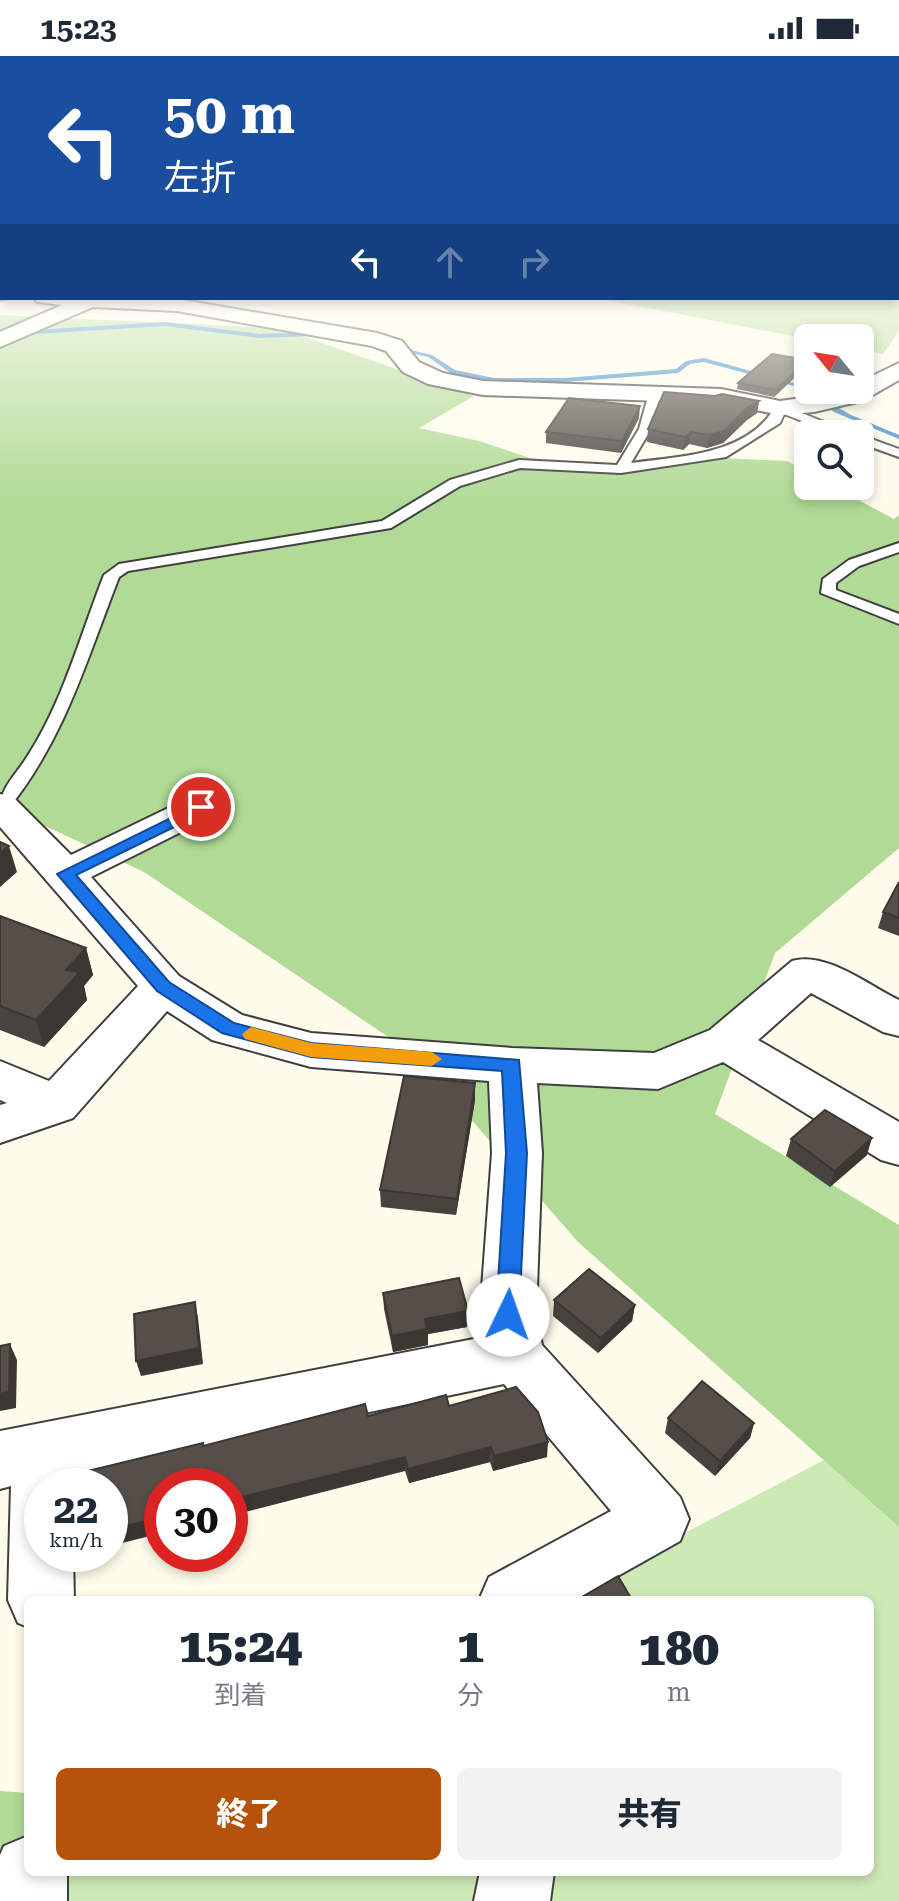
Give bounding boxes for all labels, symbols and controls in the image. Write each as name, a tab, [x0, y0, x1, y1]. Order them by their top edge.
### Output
text: 15:23	[40, 11, 117, 46]
text: 50 m	[164, 81, 295, 147]
icon: left	[32, 88, 136, 192]
text: 左折	[164, 157, 236, 199]
icon: left	[344, 240, 388, 284]
icon: ahead	[428, 240, 472, 284]
icon: right	[512, 240, 556, 284]
north arrow	[794, 324, 874, 404]
map controls	[794, 324, 874, 500]
button: search	[794, 420, 874, 500]
pin	[167, 773, 235, 841]
icon: arrive	[179, 785, 223, 829]
position arrow	[466, 1273, 550, 1357]
speed limit sign: 30	[144, 1468, 248, 1572]
text: 22	[54, 1486, 98, 1533]
text: km/h	[49, 1528, 103, 1552]
text: 15:24	[179, 1618, 302, 1674]
text: 1	[457, 1618, 484, 1674]
text: 180	[639, 1621, 719, 1677]
text: m	[667, 1677, 691, 1707]
text: 到着	[214, 1680, 266, 1710]
text: 分	[457, 1680, 483, 1710]
button: 終了	[56, 1768, 441, 1860]
button: 共有	[457, 1768, 842, 1860]

